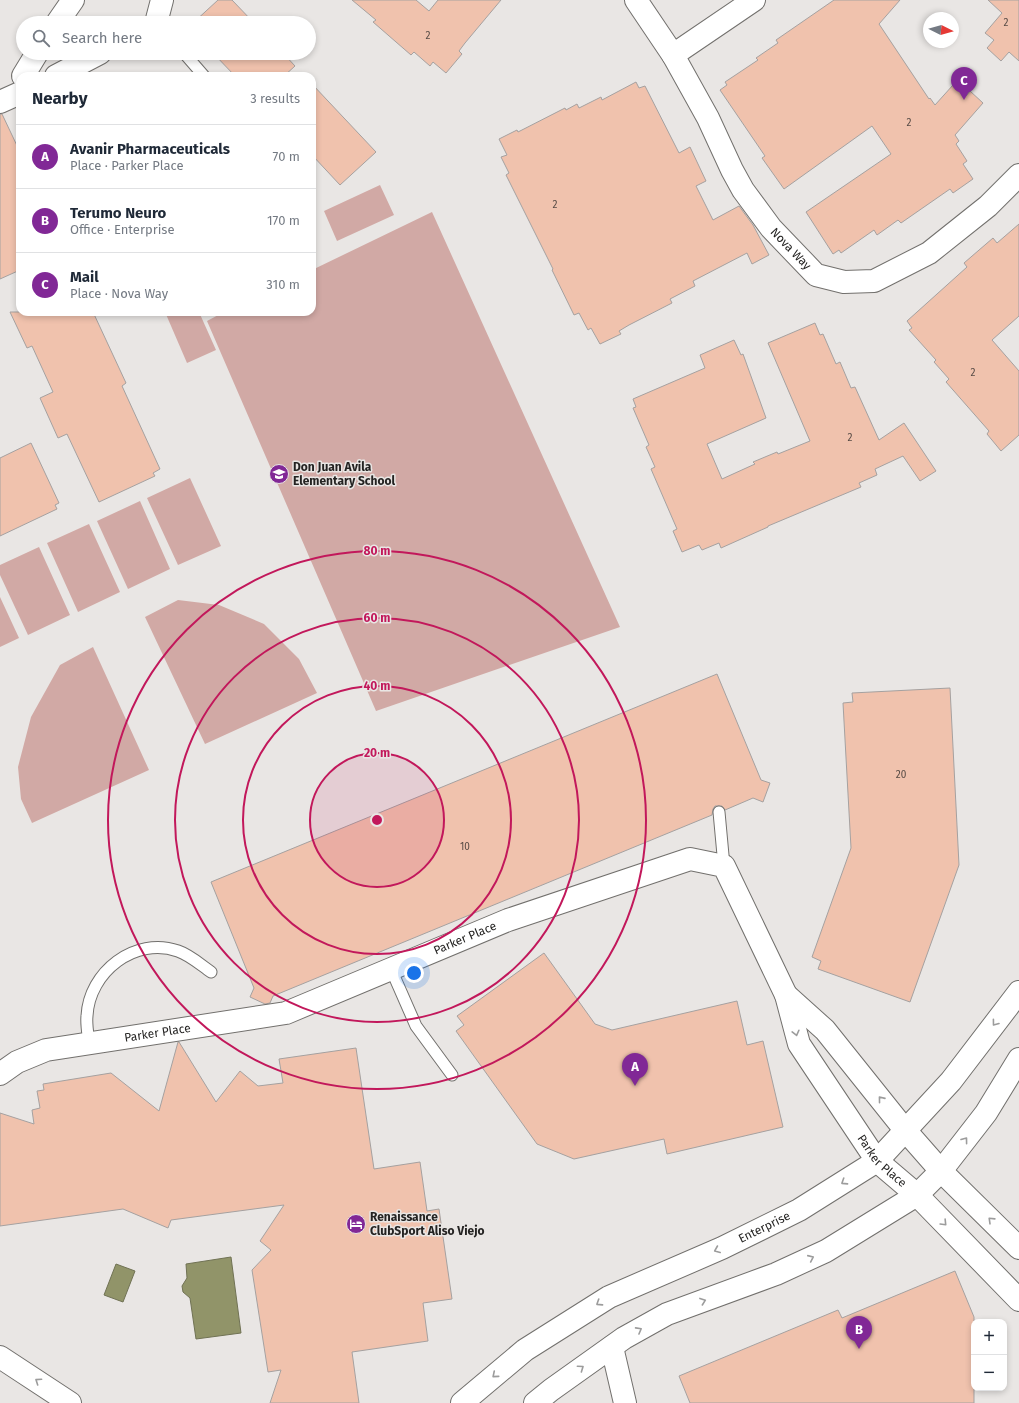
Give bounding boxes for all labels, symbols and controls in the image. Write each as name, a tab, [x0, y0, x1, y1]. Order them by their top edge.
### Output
north arrow	[923, 12, 959, 48]
search box	[16, 16, 316, 60]
house number: 2	[1004, 17, 1009, 29]
icon: search	[30, 27, 52, 49]
text: Search here	[62, 29, 142, 47]
house number: 2	[426, 30, 431, 42]
pin: C	[951, 67, 977, 100]
text: Nearby	[32, 88, 87, 109]
text: 3 results	[250, 91, 300, 106]
house number: 2	[907, 117, 912, 129]
text: Avanir Pharmaceuticals	[70, 140, 230, 158]
text: A	[41, 149, 49, 164]
text: 70 m	[273, 149, 300, 164]
text: Place · Parker Place	[70, 158, 184, 173]
house number: 2	[553, 199, 558, 211]
text: Terumo Neuro	[70, 204, 166, 222]
text: B	[41, 213, 49, 228]
text: 170 m	[267, 213, 300, 228]
text: Office · Enterprise	[70, 222, 174, 237]
street label: Nova Way	[768, 225, 814, 273]
text: Mail	[70, 268, 99, 286]
text: C	[41, 277, 49, 292]
text: 310 m	[266, 277, 300, 292]
text: Place · Nova Way	[70, 286, 168, 301]
house number: 2	[971, 367, 976, 379]
house number: 2	[848, 432, 853, 444]
place label: Don Juan Avila Elementary School	[293, 460, 396, 488]
school or university icon: Don Juan Avila Elementary School	[268, 463, 290, 485]
text: 80 m	[364, 544, 390, 558]
text: 60 m	[364, 611, 390, 625]
text: 40 m	[364, 679, 390, 693]
text: 20 m	[364, 746, 390, 760]
house number: 20	[896, 769, 907, 781]
centre of rings	[370, 813, 384, 827]
house number: 10	[460, 841, 470, 853]
street label: Parker Place	[431, 919, 498, 957]
your location	[404, 963, 424, 983]
one-way arrow	[993, 1019, 1000, 1026]
street label: Parker Place	[123, 1021, 192, 1045]
one-way arrow	[791, 1029, 800, 1036]
pin: A	[622, 1053, 648, 1086]
one-way arrow	[878, 1097, 885, 1104]
street label: Parker Place	[854, 1132, 909, 1190]
one-way arrow	[960, 1138, 967, 1145]
one-way arrow	[841, 1177, 848, 1184]
street label: Enterprise	[736, 1208, 793, 1246]
place label: Renaissance ClubSport Aliso Viejo	[370, 1210, 485, 1238]
hotel icon: Renaissance ClubSport Aliso Viejo	[345, 1213, 367, 1235]
one-way arrow	[988, 1217, 996, 1225]
one-way arrow	[939, 1218, 947, 1226]
one-way arrow	[714, 1246, 721, 1254]
one-way arrow	[807, 1255, 815, 1263]
one-way arrow	[700, 1297, 707, 1305]
one-way arrow	[596, 1298, 603, 1306]
pin: B	[846, 1316, 872, 1349]
map controls	[971, 1319, 1007, 1391]
button: +	[971, 1319, 1007, 1355]
one-way arrow	[635, 1327, 642, 1335]
button: −	[971, 1355, 1007, 1391]
one-way arrow	[577, 1366, 584, 1373]
one-way arrow	[492, 1371, 499, 1378]
one-way arrow	[35, 1379, 42, 1386]

